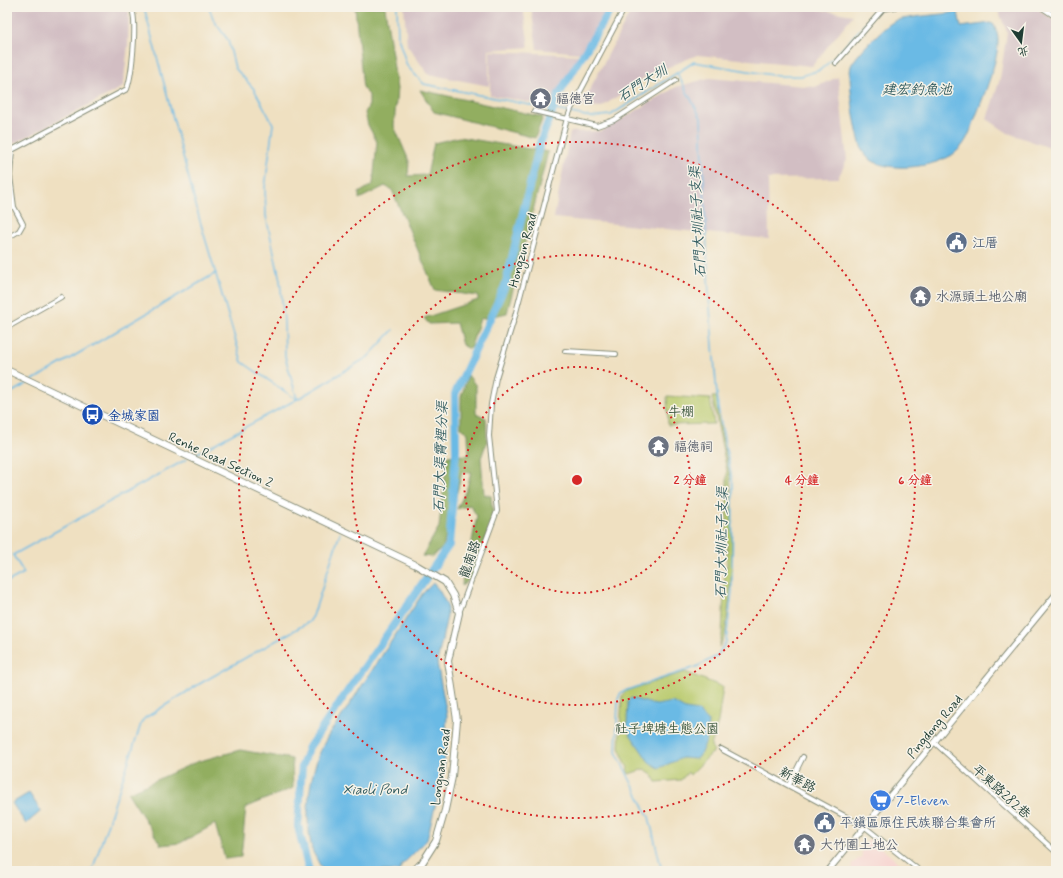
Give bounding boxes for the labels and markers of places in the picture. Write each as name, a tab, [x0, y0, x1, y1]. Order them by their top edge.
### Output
temple icon: 福德宮	[528, 85, 554, 111]
place label: 福德宮	[556, 91, 595, 108]
public building icon: 江厝	[944, 229, 970, 255]
place label: 江厝	[972, 235, 998, 252]
temple icon: 水源頭土地公廟	[907, 283, 933, 309]
place label: 水源頭土地公廟	[936, 289, 1027, 306]
bus stop icon: 金城家園	[80, 402, 106, 428]
place label: 金城家園	[108, 408, 160, 425]
temple icon: 福德祠	[645, 433, 671, 459]
place label: 福德祠	[674, 439, 713, 456]
centre of rings	[570, 473, 584, 487]
supermarket icon: 7-Eleven	[867, 787, 893, 813]
place label: 7-Eleven	[896, 793, 949, 810]
public building icon: 平鎮區原住民族聯合集會所	[812, 809, 838, 835]
place label: 平鎮區原住民族聯合集會所	[840, 815, 996, 832]
temple icon: 大竹圍土地公	[791, 831, 817, 857]
place label: 大竹圍土地公	[820, 837, 898, 854]

